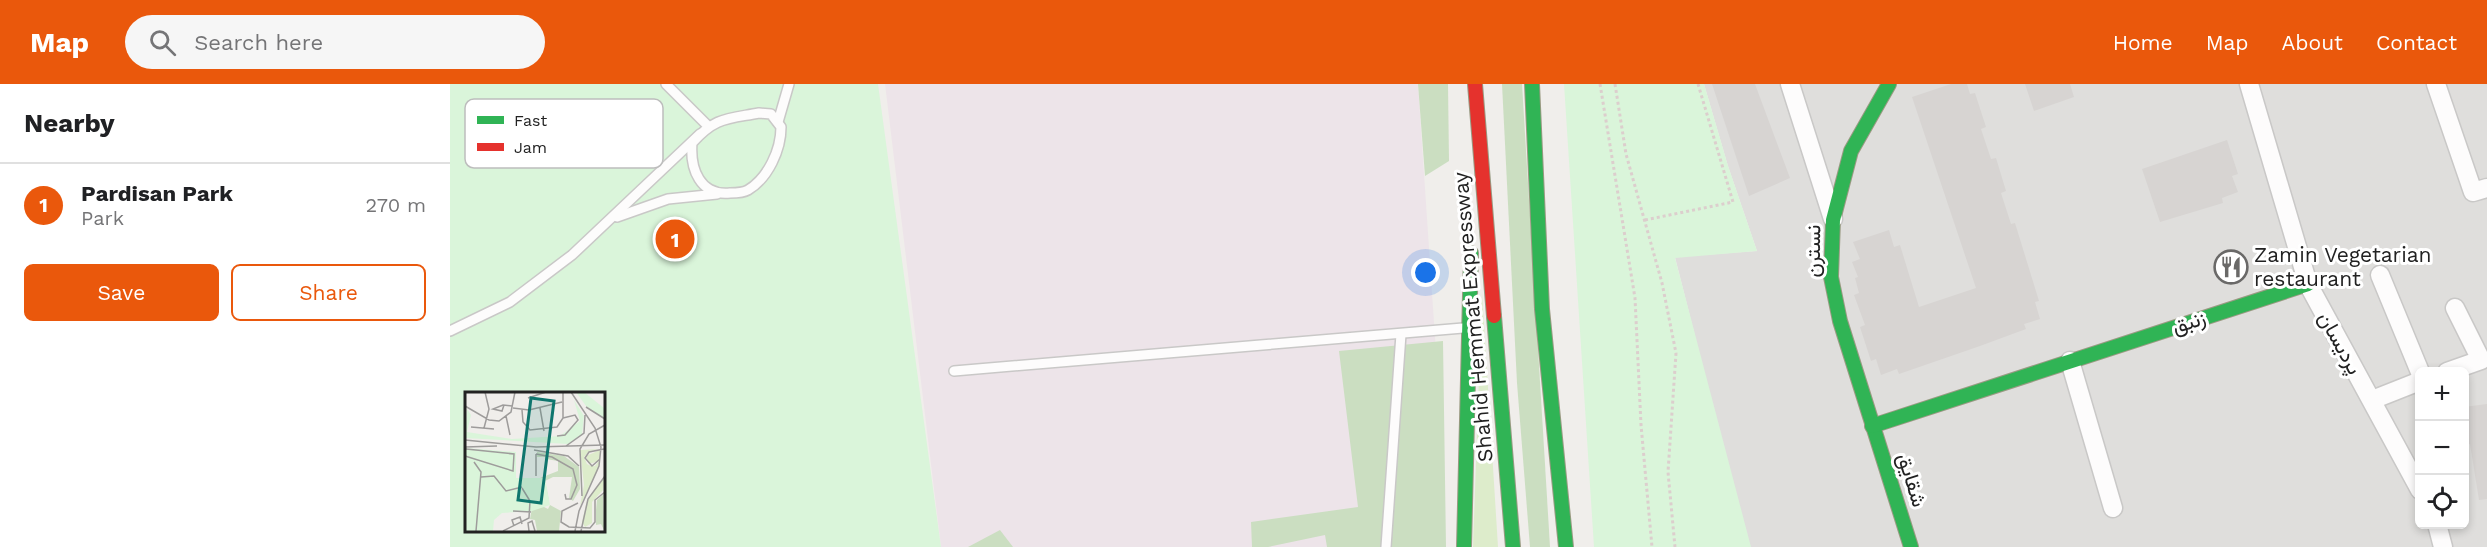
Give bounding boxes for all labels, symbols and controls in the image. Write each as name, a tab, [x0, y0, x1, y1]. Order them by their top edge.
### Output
search box	[125, 15, 545, 69]
text: Map	[30, 26, 89, 59]
icon: search	[146, 26, 179, 59]
text: Search here	[194, 30, 323, 55]
text: Home	[2113, 30, 2173, 55]
text: Map	[2206, 30, 2249, 55]
text: About	[2282, 30, 2343, 55]
text: Contact	[2376, 30, 2457, 55]
legend	[465, 99, 663, 168]
text: Nearby	[24, 108, 115, 138]
text: Fast	[514, 111, 547, 130]
text: Jam	[514, 138, 547, 157]
street label: Shahid Hemmat Expressway	[1447, 171, 1498, 463]
text: Pardisan Park	[81, 181, 233, 206]
text: 1	[39, 193, 48, 217]
text: 270 m	[366, 193, 426, 217]
text: Park	[81, 206, 124, 230]
pin: 1	[656, 216, 694, 262]
street label: نسترن	[1800, 224, 1826, 278]
place label: Zamin Vegetarian restaurant	[2254, 242, 2432, 291]
restaurant icon: Zamin Vegetarian restaurant	[2213, 249, 2249, 285]
your location	[1411, 258, 1440, 287]
button: Save	[24, 264, 219, 321]
button: Share	[231, 264, 426, 321]
street label: زنبق	[2169, 305, 2209, 339]
street label: پردیسان	[2311, 307, 2368, 379]
map controls	[2415, 367, 2469, 529]
button: +	[2415, 367, 2469, 421]
inset map	[465, 392, 604, 532]
button: −	[2415, 421, 2469, 475]
street label: شقایق	[1892, 450, 1933, 510]
button: locate	[2415, 475, 2469, 529]

